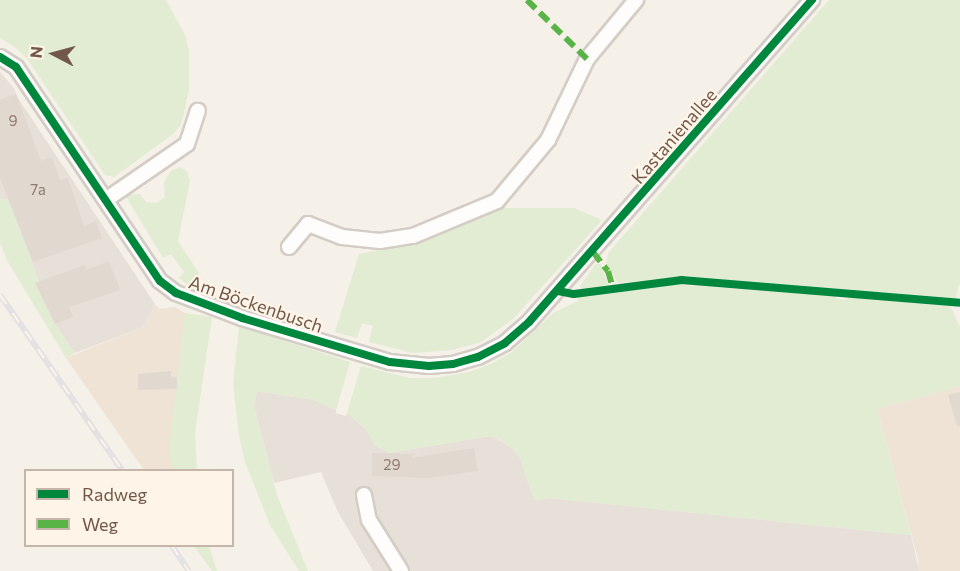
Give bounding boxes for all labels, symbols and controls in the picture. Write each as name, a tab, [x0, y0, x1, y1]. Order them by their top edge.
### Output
north arrow	[24, 24, 84, 84]
text: N	[26, 45, 46, 59]
street label: Kastanienallee	[627, 84, 721, 188]
house number: 9	[8, 112, 18, 130]
house number: 7a	[30, 181, 46, 199]
street label: Am Böckenbusch	[186, 271, 326, 337]
house number: 29	[383, 456, 401, 474]
legend	[24, 469, 234, 547]
text: Radweg	[82, 483, 147, 505]
text: Weg	[82, 513, 118, 535]

